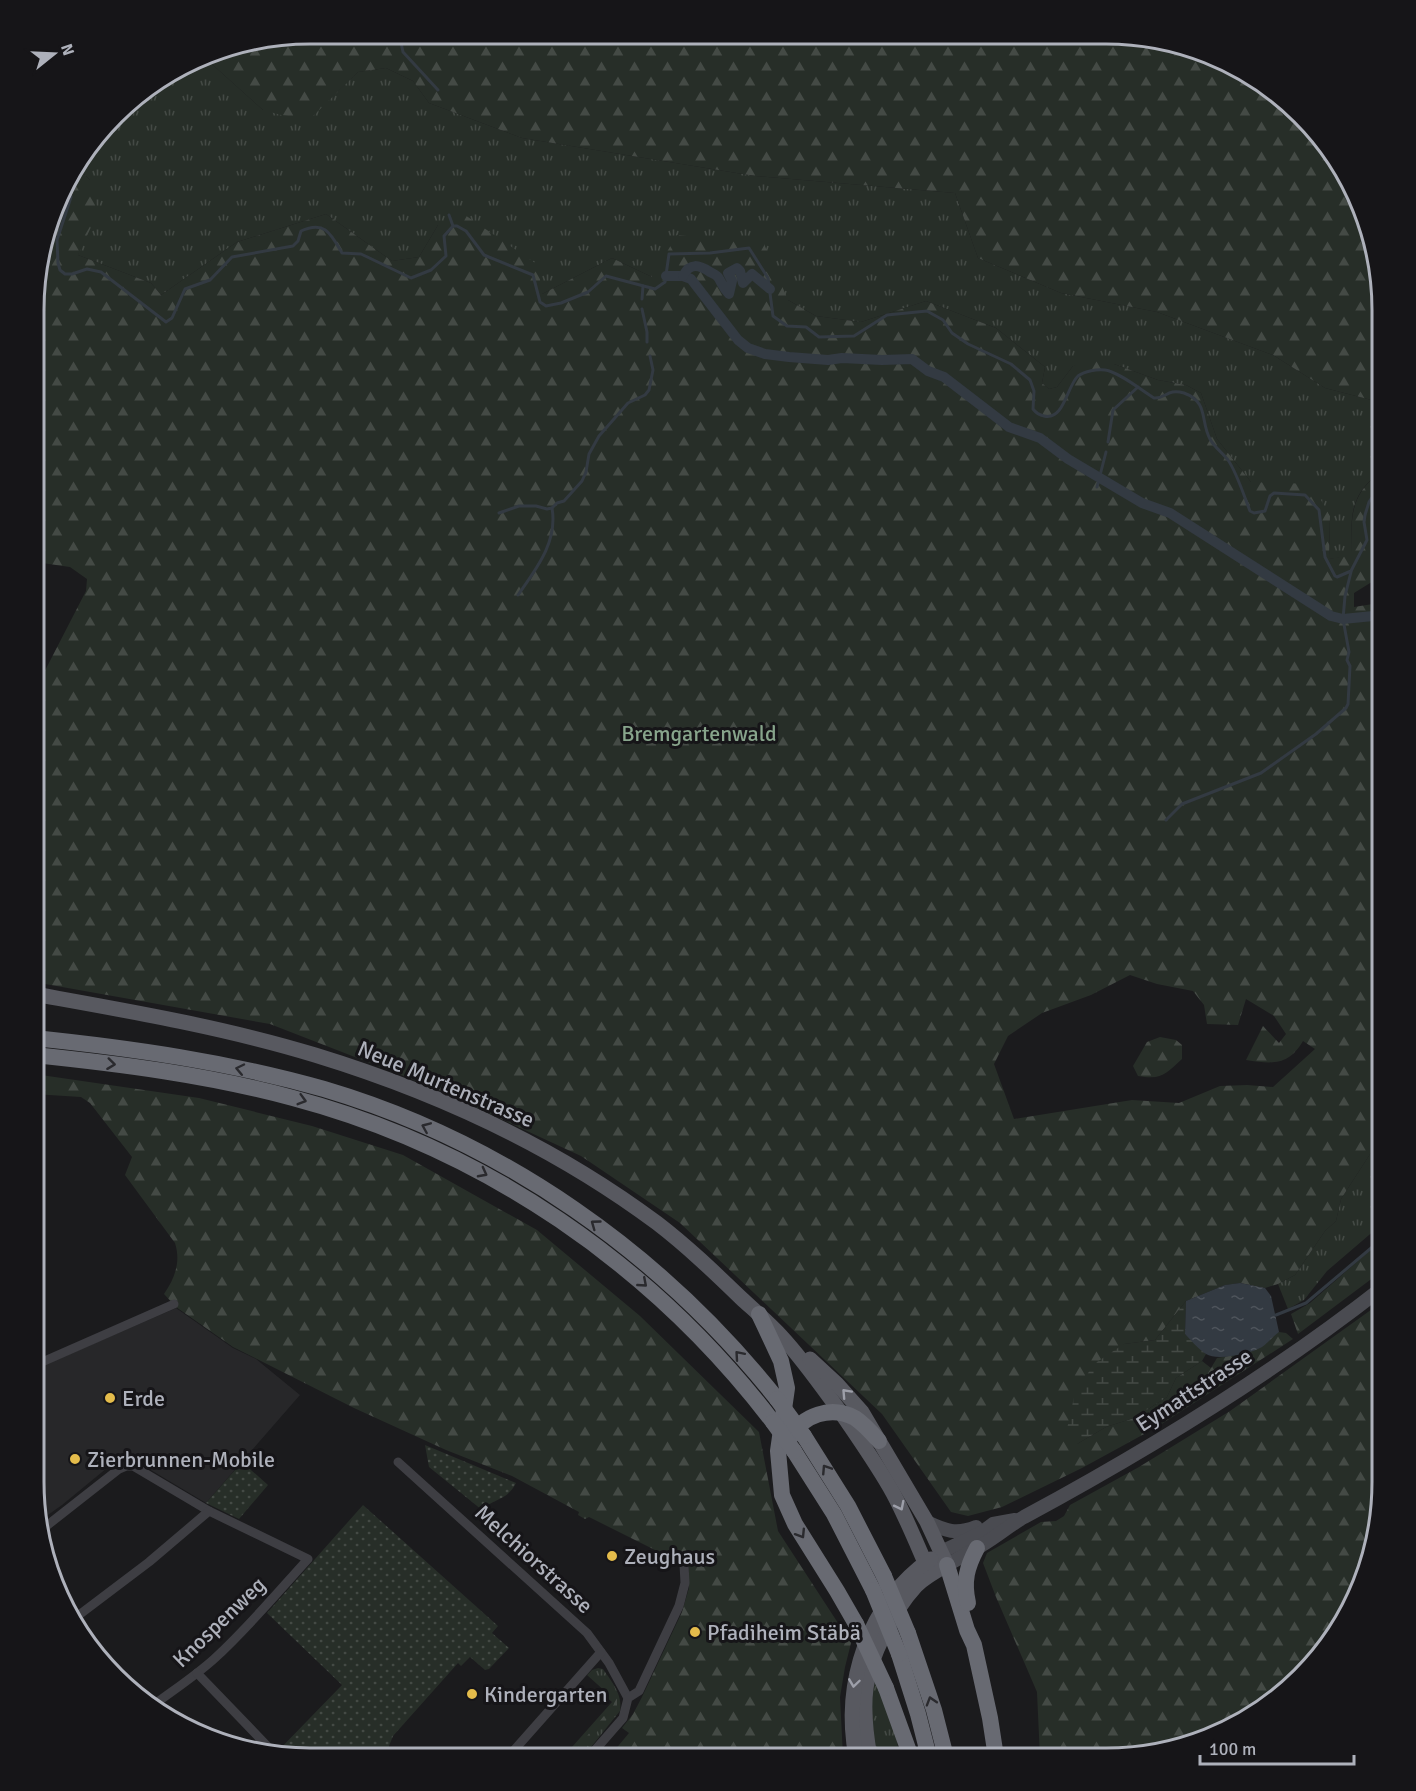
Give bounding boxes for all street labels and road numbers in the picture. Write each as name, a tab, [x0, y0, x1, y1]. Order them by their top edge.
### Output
street label: Neue Murtenstrasse	[354, 1035, 538, 1133]
street label: Eymattstrasse	[1131, 1342, 1257, 1438]
street label: Melchiorstrasse	[469, 1499, 599, 1619]
street label: Knospenweg	[167, 1571, 271, 1673]

